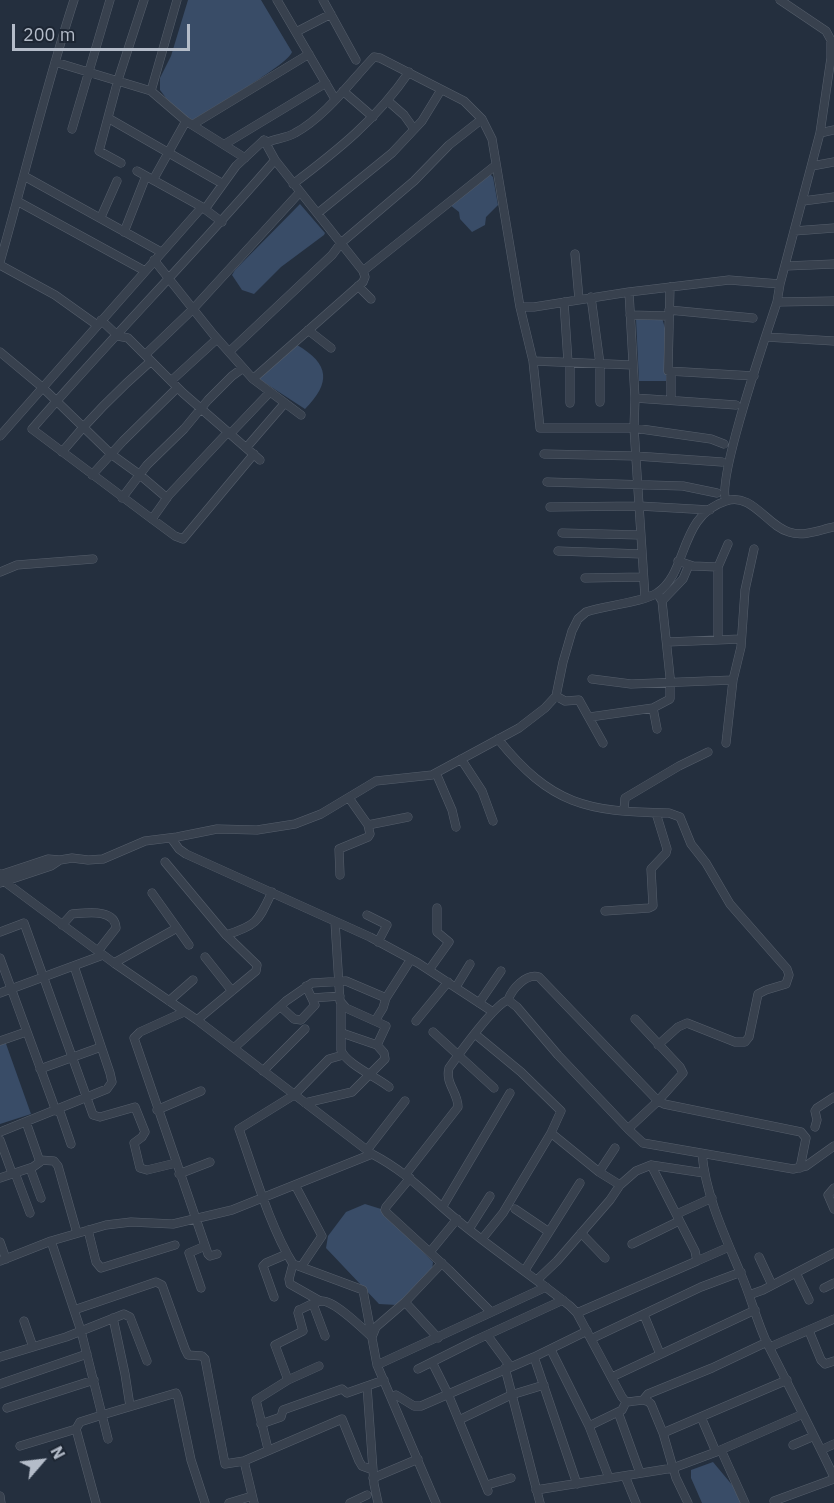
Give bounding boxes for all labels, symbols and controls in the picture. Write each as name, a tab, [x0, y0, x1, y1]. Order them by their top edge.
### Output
scale bar	[15, 12, 194, 50]
text: 200 m	[23, 23, 75, 46]
north arrow	[12, 1431, 72, 1491]
text: N	[46, 1443, 69, 1462]

